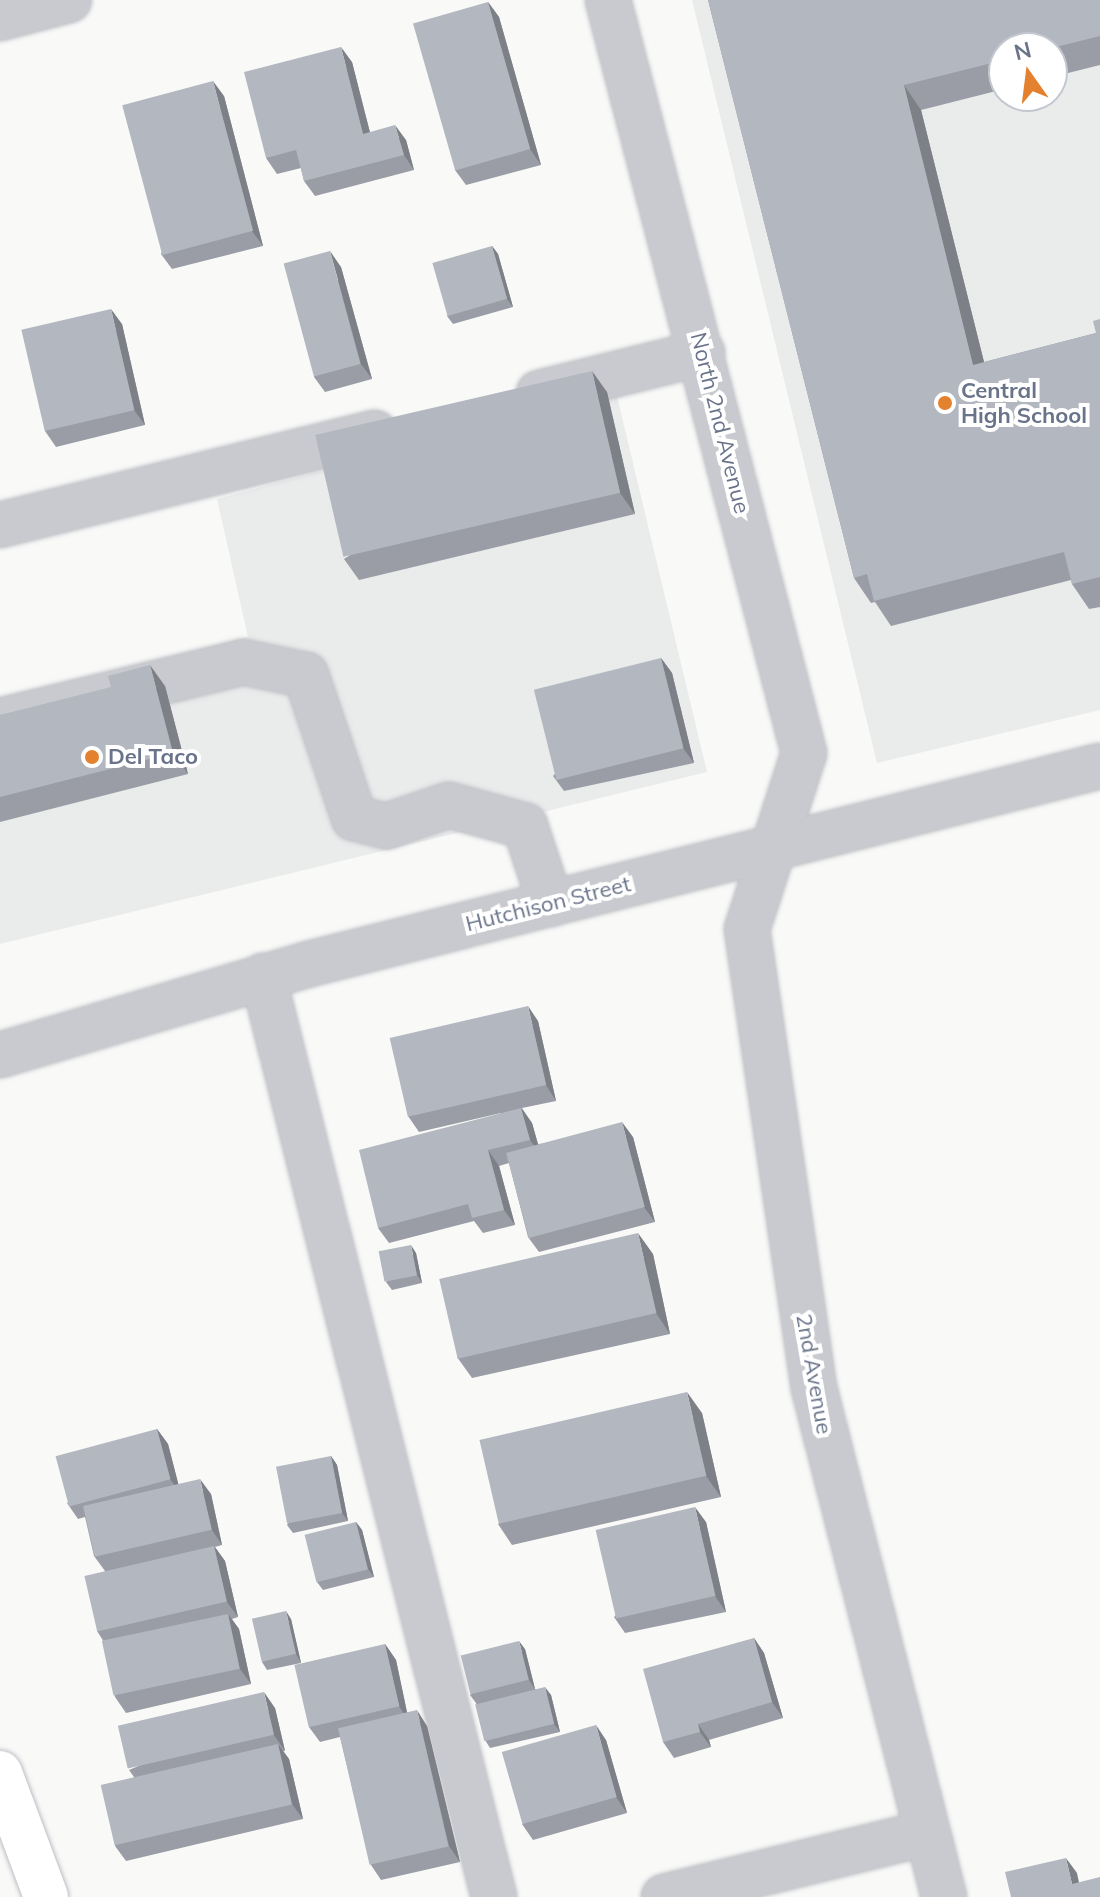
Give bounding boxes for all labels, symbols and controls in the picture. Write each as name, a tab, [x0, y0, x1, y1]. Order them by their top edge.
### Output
north arrow	[988, 32, 1068, 112]
text: N	[1011, 35, 1034, 66]
street label: North 2nd Avenue	[685, 330, 755, 516]
place label: Central High School	[961, 377, 1087, 428]
marker: Central High School	[936, 394, 954, 412]
place label: Del Taco	[108, 744, 198, 770]
marker: Del Taco	[83, 748, 101, 766]
street label: Hutchison Street	[463, 871, 633, 937]
street label: 2nd Avenue	[790, 1312, 838, 1436]

